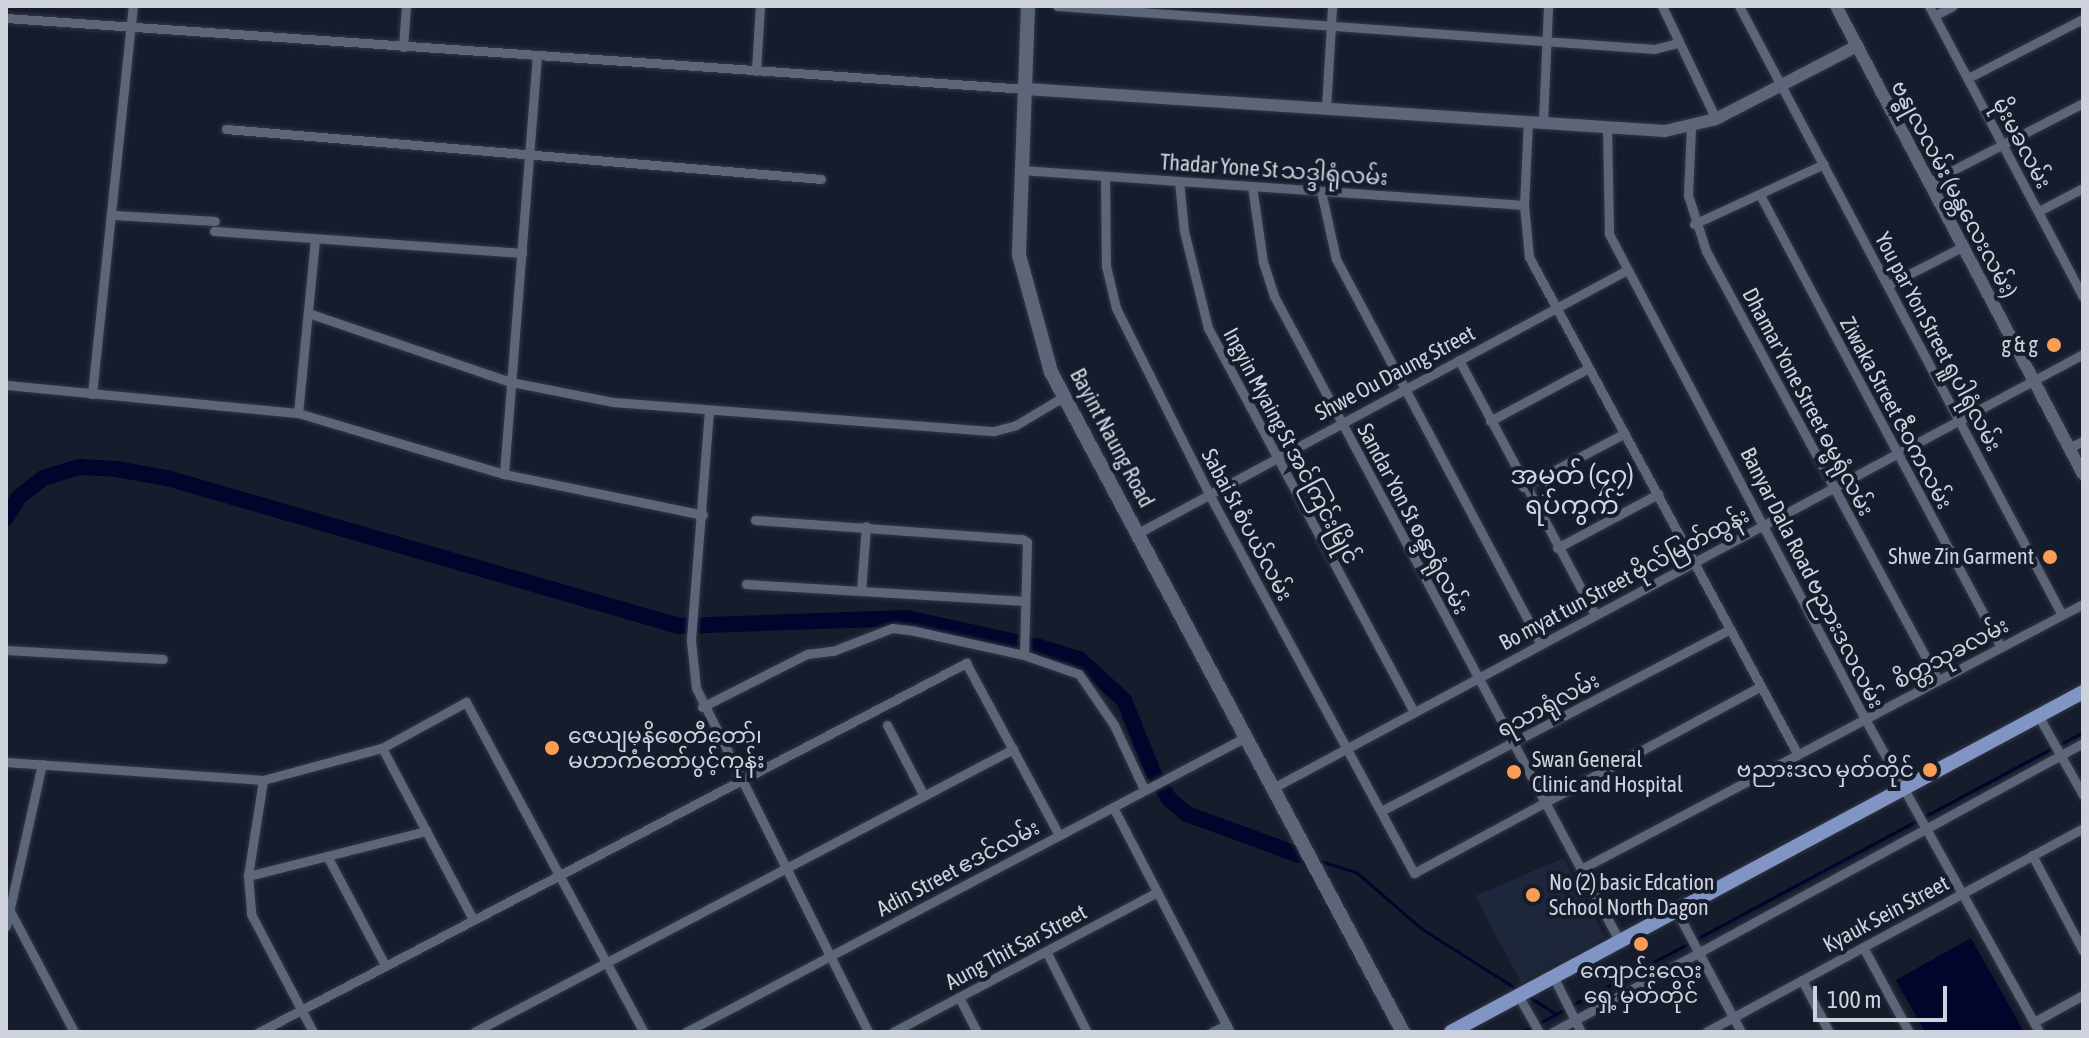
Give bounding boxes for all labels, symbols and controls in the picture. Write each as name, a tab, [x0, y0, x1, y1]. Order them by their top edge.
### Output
street label: ဗန္ဓုလလမ်း (မန္တလေးလမ်း)	[1886, 76, 2022, 302]
street label: မိုးမခလမ်း	[1987, 93, 2057, 193]
street label: Thadar Yone St သဒ္ဒါရုံလမ်း	[1159, 149, 1389, 191]
street label: You par Yon Street ရူပါရုံလမ်း	[1869, 228, 2007, 456]
street label: Dhamar Yone Street ဓမ္မရုံလမ်း	[1737, 283, 1879, 521]
street label: Ziwaka Street ဇီဝကလမ်း	[1834, 312, 1958, 514]
street label: Shwe Ou Daung Street	[1311, 320, 1479, 426]
street label: Ingyin Myaing St အင်ကြင်းမြိုင်	[1217, 323, 1365, 569]
place label: g & g	[2002, 332, 2038, 358]
marker: g & g	[2045, 336, 2063, 354]
street label: Bayint Naung Road	[1064, 364, 1160, 512]
street label: Sandar Yon St စန္ဒာရုံလမ်း	[1352, 419, 1474, 619]
street label: Banyar Dala Road ဗညားဒလလမ်း	[1735, 443, 1889, 713]
street label: Sabai St စံပယ်လမ်း	[1196, 444, 1298, 606]
district label: အမှတ် (၄၇) ရပ်ကွက်	[1510, 460, 1634, 522]
street label: Bo myat tun Street ဗိုလ်မြတ်ထွန်း	[1495, 502, 1753, 656]
place label: Shwe Zin Garment	[1888, 544, 2034, 570]
marker: Shwe Zin Garment	[2041, 548, 2059, 566]
street label: စိတ္တသုခလမ်း	[1889, 612, 2013, 694]
street label: ရသာရုံလမ်း	[1492, 667, 1604, 743]
place label: ဇေယျမုနိစေတီတော်၊ မဟာကံတော်ပွင့်ကုန်း	[568, 722, 765, 774]
marker: ဇေယျမုနိစေတီတော်၊ မဟာကံတော်ပွင့်ကုန်း	[543, 739, 561, 757]
place label: Swan General Clinic and Hospital	[1532, 746, 1683, 798]
place label: ဗညားဒလ မှတ်တိုင်	[1737, 757, 1914, 783]
marker: Swan General Clinic and Hospital	[1503, 761, 1525, 783]
marker: ဗညားဒလ မှတ်တိုင်	[1921, 761, 1939, 779]
street label: Adin Street ဧဒင်လမ်း	[872, 814, 1044, 922]
place label: No (2) basic Edcation School North Dagon	[1549, 869, 1714, 920]
street label: Kyauk Sein Street	[1819, 870, 1953, 958]
marker: No (2) basic Edcation School North Dagon	[1524, 886, 1542, 904]
street label: Aung Thit Sar Street	[941, 899, 1091, 995]
marker: ကျောင်းလေး ရှေ့ မှတ်တိုင်	[1632, 935, 1650, 953]
place label: ကျောင်းလေး ရှေ့ မှတ်တိုင်	[1580, 957, 1702, 1008]
scale bar	[1817, 970, 1951, 1020]
text: 100 m	[1827, 986, 1881, 1013]

